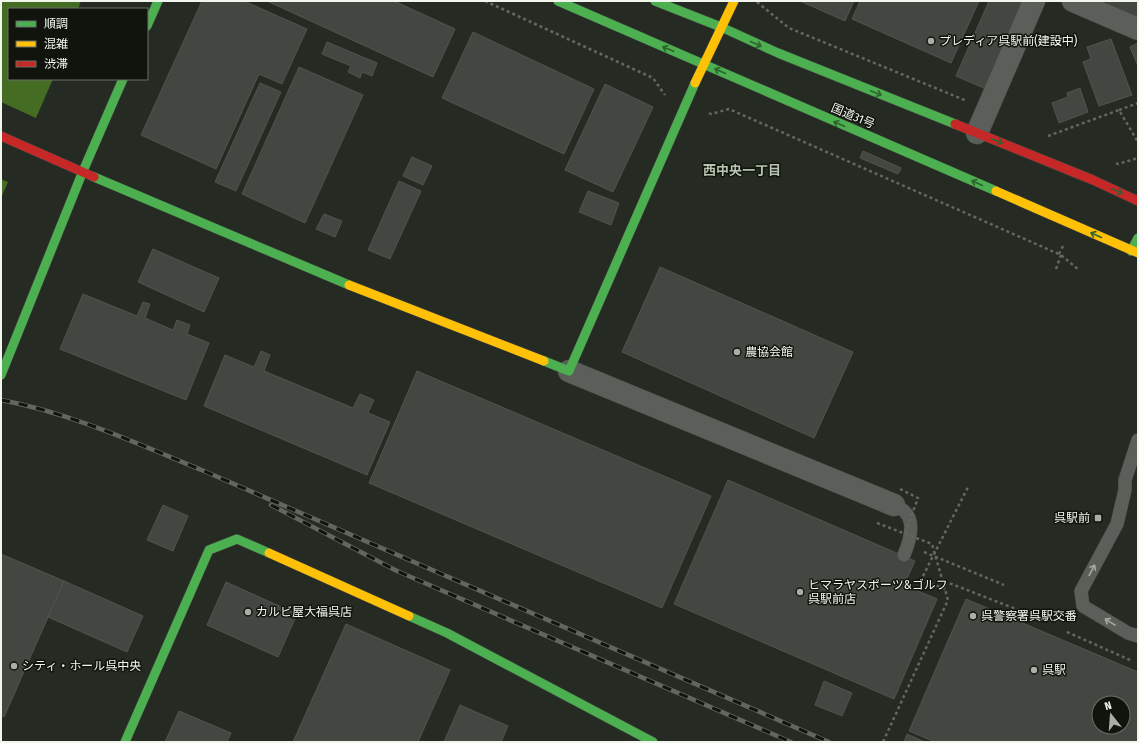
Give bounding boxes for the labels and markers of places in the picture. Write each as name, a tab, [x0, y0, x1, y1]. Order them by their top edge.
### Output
place label: プレディア呉駅前(建設中)	[939, 34, 1078, 48]
marker: プレディア呉駅前(建設中)	[926, 36, 936, 46]
place label: 農協会館	[745, 345, 793, 359]
marker: 農協会館	[732, 347, 742, 357]
place label: 呉駅前	[1054, 511, 1090, 525]
marker: 呉駅前	[1093, 513, 1103, 523]
place label: ヒマラヤスポーツ&ゴルフ 呉駅前店	[808, 578, 948, 606]
marker: ヒマラヤスポーツ&ゴルフ 呉駅前店	[795, 587, 805, 597]
place label: カルビ屋大福呉店	[256, 605, 352, 619]
marker: カルビ屋大福呉店	[243, 607, 253, 617]
place label: 呉警察署呉駅交番	[981, 609, 1077, 623]
marker: 呉警察署呉駅交番	[968, 611, 978, 621]
place label: シティ・ホール呉中央	[22, 659, 141, 673]
marker: シティ・ホール呉中央	[9, 661, 19, 671]
place label: 呉駅	[1042, 663, 1066, 677]
marker: 呉駅	[1029, 665, 1039, 675]

